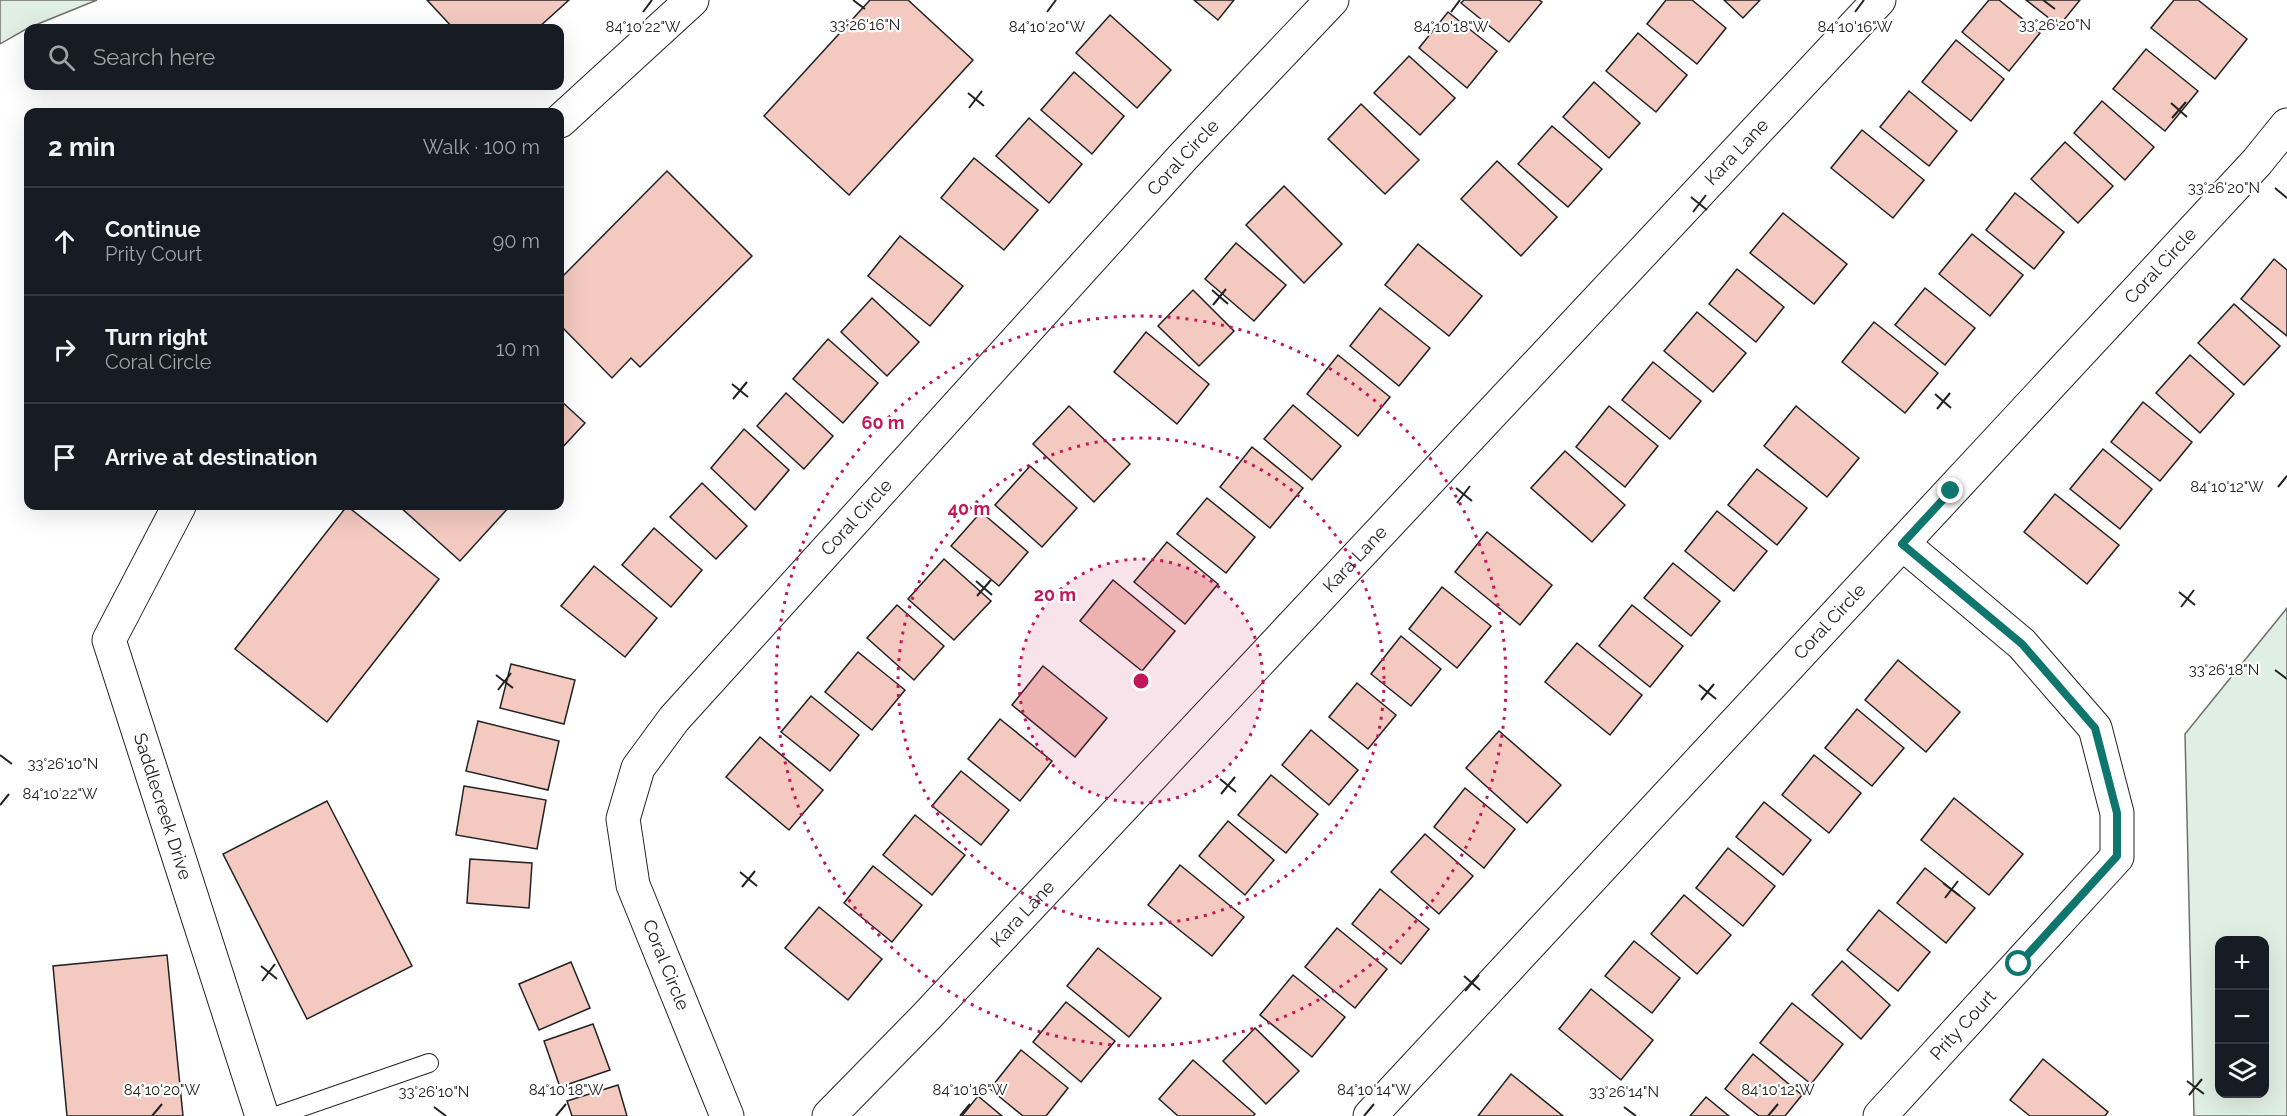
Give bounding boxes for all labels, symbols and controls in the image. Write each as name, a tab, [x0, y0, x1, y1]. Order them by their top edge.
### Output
text: 33°26'16"N	[830, 16, 900, 34]
text: 33°26'20"N	[2019, 16, 2091, 34]
text: 84°10'22"W	[605, 18, 681, 36]
text: 84°10'20"W	[1009, 18, 1085, 36]
text: 84°10'18"W	[1414, 18, 1489, 36]
text: 84°10'16"W	[1818, 18, 1893, 36]
search box	[24, 24, 564, 90]
icon: search	[45, 41, 78, 74]
text: Search here	[93, 44, 215, 70]
street label: Kara Lane	[1700, 114, 1773, 189]
street label: Coral Circle	[1142, 115, 1223, 199]
text: 2 min	[48, 132, 115, 162]
text: Walk · 100 m	[423, 135, 540, 159]
text: 33°26'20"N	[2188, 179, 2260, 197]
text: Continue	[105, 216, 201, 242]
street label: Coral Circle	[2120, 223, 2201, 308]
icon: ahead	[48, 225, 81, 258]
text: 90 m	[493, 229, 540, 253]
text: Prity Court	[105, 242, 202, 266]
text: Turn right	[105, 324, 208, 350]
icon: right	[48, 333, 81, 366]
text: 10 m	[496, 337, 540, 361]
text: Coral Circle	[105, 350, 211, 374]
text: 60 m	[861, 412, 905, 433]
icon: arrive	[48, 441, 81, 474]
text: Arrive at destination	[105, 444, 318, 470]
street label: Coral Circle	[816, 474, 896, 560]
route end	[1937, 477, 1963, 503]
text: 84°10'12"W	[2190, 478, 2264, 496]
text: 40 m	[948, 498, 990, 519]
street label: Kara Lane	[1318, 521, 1391, 596]
street label: Coral Circle	[1789, 579, 1870, 664]
text: 20 m	[1034, 584, 1076, 605]
text: 33°26'18"N	[2189, 661, 2259, 679]
centre of rings	[1131, 671, 1151, 691]
street label: Saddlecreek Drive	[130, 730, 196, 883]
text: 33°26'10"N	[28, 755, 98, 773]
text: 84°10'22"W	[22, 785, 98, 803]
street label: Kara Lane	[986, 876, 1059, 951]
street label: Coral Circle	[639, 916, 694, 1014]
map controls	[2215, 936, 2269, 1098]
button: +	[2215, 936, 2269, 990]
route start	[2005, 950, 2031, 976]
street label: Prity Court	[1925, 986, 2000, 1064]
button: −	[2215, 990, 2269, 1044]
button: layers	[2215, 1044, 2269, 1098]
text: 84°10'20"W	[124, 1081, 200, 1099]
text: 84°10'18"W	[529, 1081, 604, 1099]
text: 84°10'16"W	[933, 1081, 1008, 1099]
text: 84°10'14"W	[1337, 1081, 1411, 1099]
text: 84°10'12"W	[1741, 1081, 1815, 1099]
text: 33°26'10"N	[399, 1083, 469, 1101]
text: 33°26'14"N	[1589, 1083, 1659, 1101]

